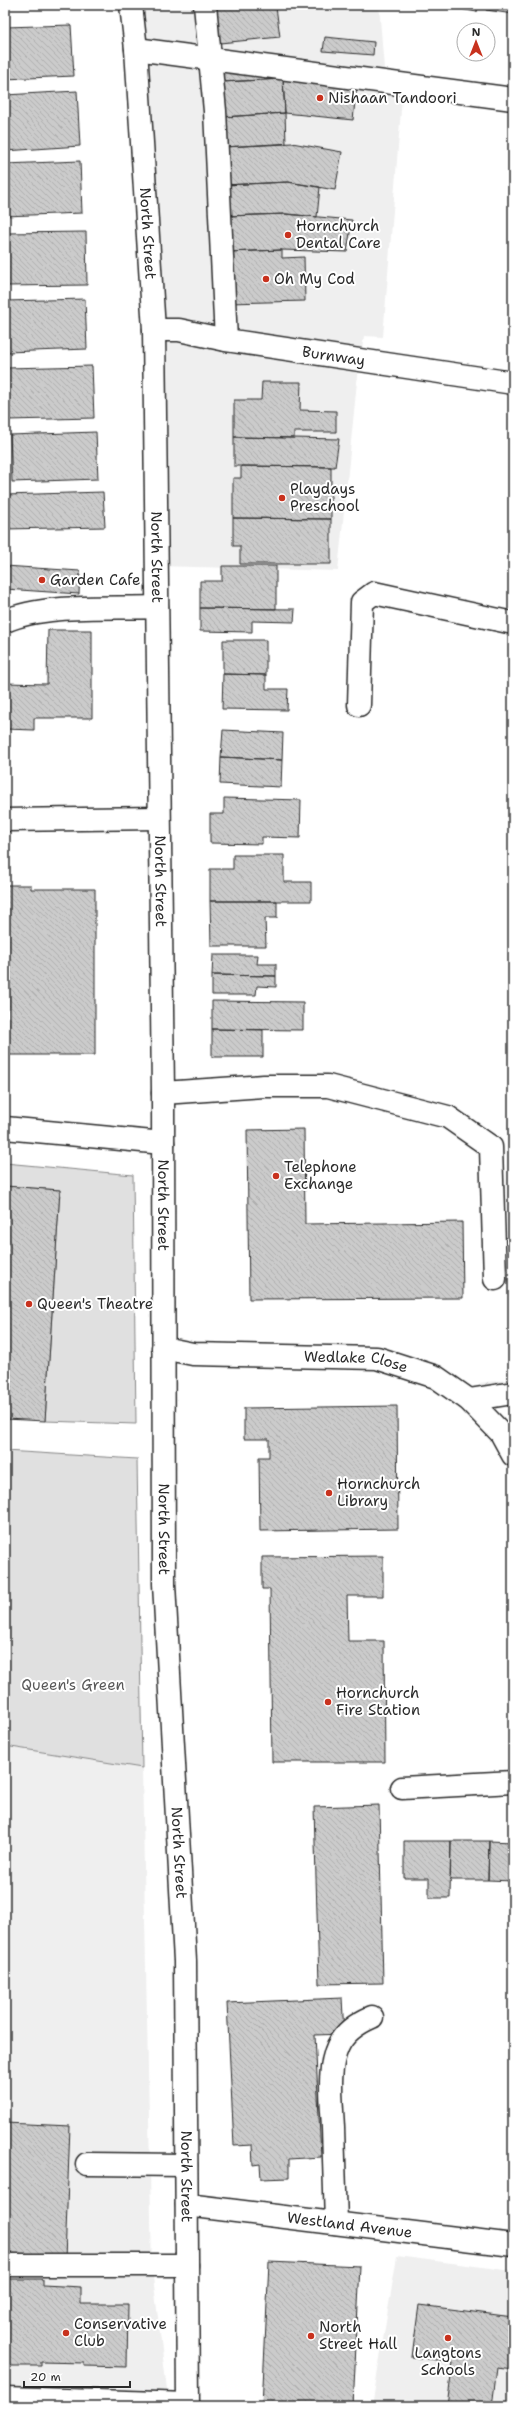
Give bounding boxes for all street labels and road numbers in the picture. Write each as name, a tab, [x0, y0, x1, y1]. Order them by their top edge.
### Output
street label: North Street	[135, 187, 161, 280]
street label: Burnway	[301, 342, 367, 371]
street label: North Street	[146, 511, 167, 603]
street label: North Street	[150, 835, 171, 927]
street label: North Street	[153, 1159, 173, 1251]
street label: Wedlake Close	[304, 1346, 410, 1377]
street label: North Street	[154, 1483, 174, 1575]
street label: North Street	[166, 1806, 192, 1899]
street label: North Street	[176, 2131, 197, 2222]
street label: Westland Avenue	[286, 2207, 414, 2243]

